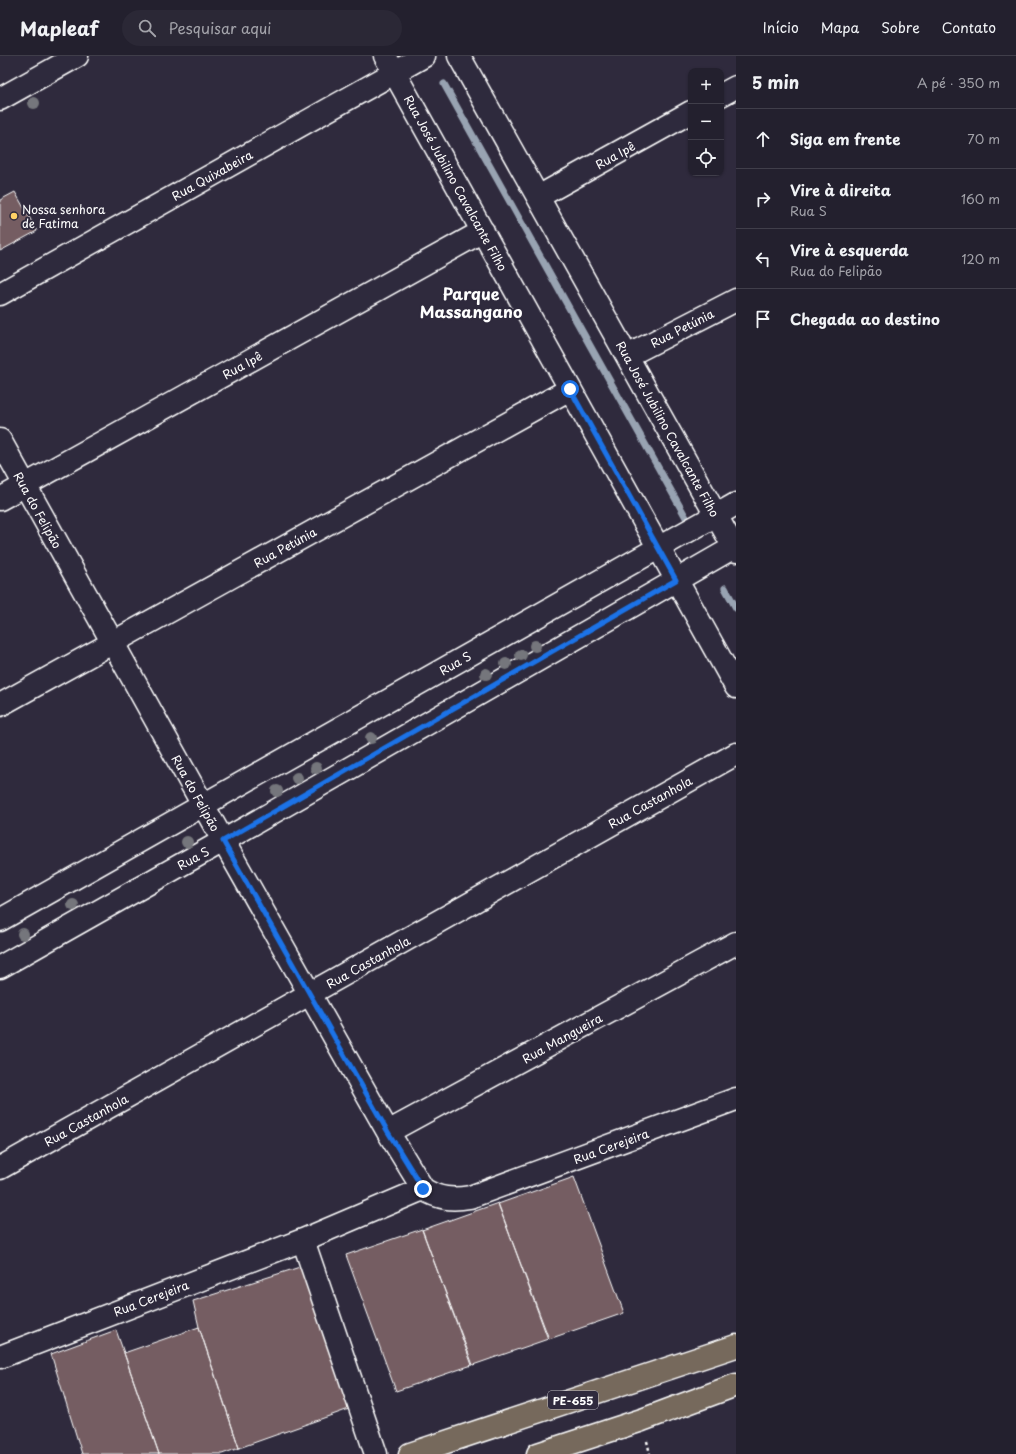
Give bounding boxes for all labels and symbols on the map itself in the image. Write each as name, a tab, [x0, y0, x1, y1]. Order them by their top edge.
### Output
street label: Rua José Jubilino Cavalcante Filho	[400, 92, 512, 274]
street label: Rua Ipê	[592, 137, 638, 173]
street label: Rua Quixabeira	[168, 145, 256, 205]
place label: Nossa senhora de Fatima	[22, 200, 106, 232]
marker: Nossa senhora de Fatima	[9, 211, 19, 221]
district label: Parque Massangano	[420, 281, 522, 323]
street label: Rua Petúnia	[647, 304, 718, 352]
street label: Rua José Jubilino Cavalcante Filho	[612, 338, 724, 520]
street label: Rua Ipê	[219, 347, 265, 383]
route start	[561, 380, 579, 398]
street label: Rua do Felipão	[10, 468, 67, 552]
street label: Rua Petúnia	[250, 522, 320, 572]
street label: Rua S	[436, 647, 474, 679]
street label: Rua do Felipão	[168, 751, 225, 835]
street label: Rua Castanhola	[605, 771, 696, 833]
street label: Rua S	[174, 842, 212, 874]
street label: Rua Castanhola	[323, 931, 414, 993]
street label: Rua Mangueira	[519, 1008, 606, 1067]
street label: Rua Castanhola	[41, 1089, 132, 1151]
street label: Rua Cerejeira	[571, 1124, 652, 1168]
route end	[414, 1180, 432, 1198]
street label: Rua Cerejeira	[111, 1275, 192, 1321]
road number: PE-655	[548, 1391, 598, 1409]

